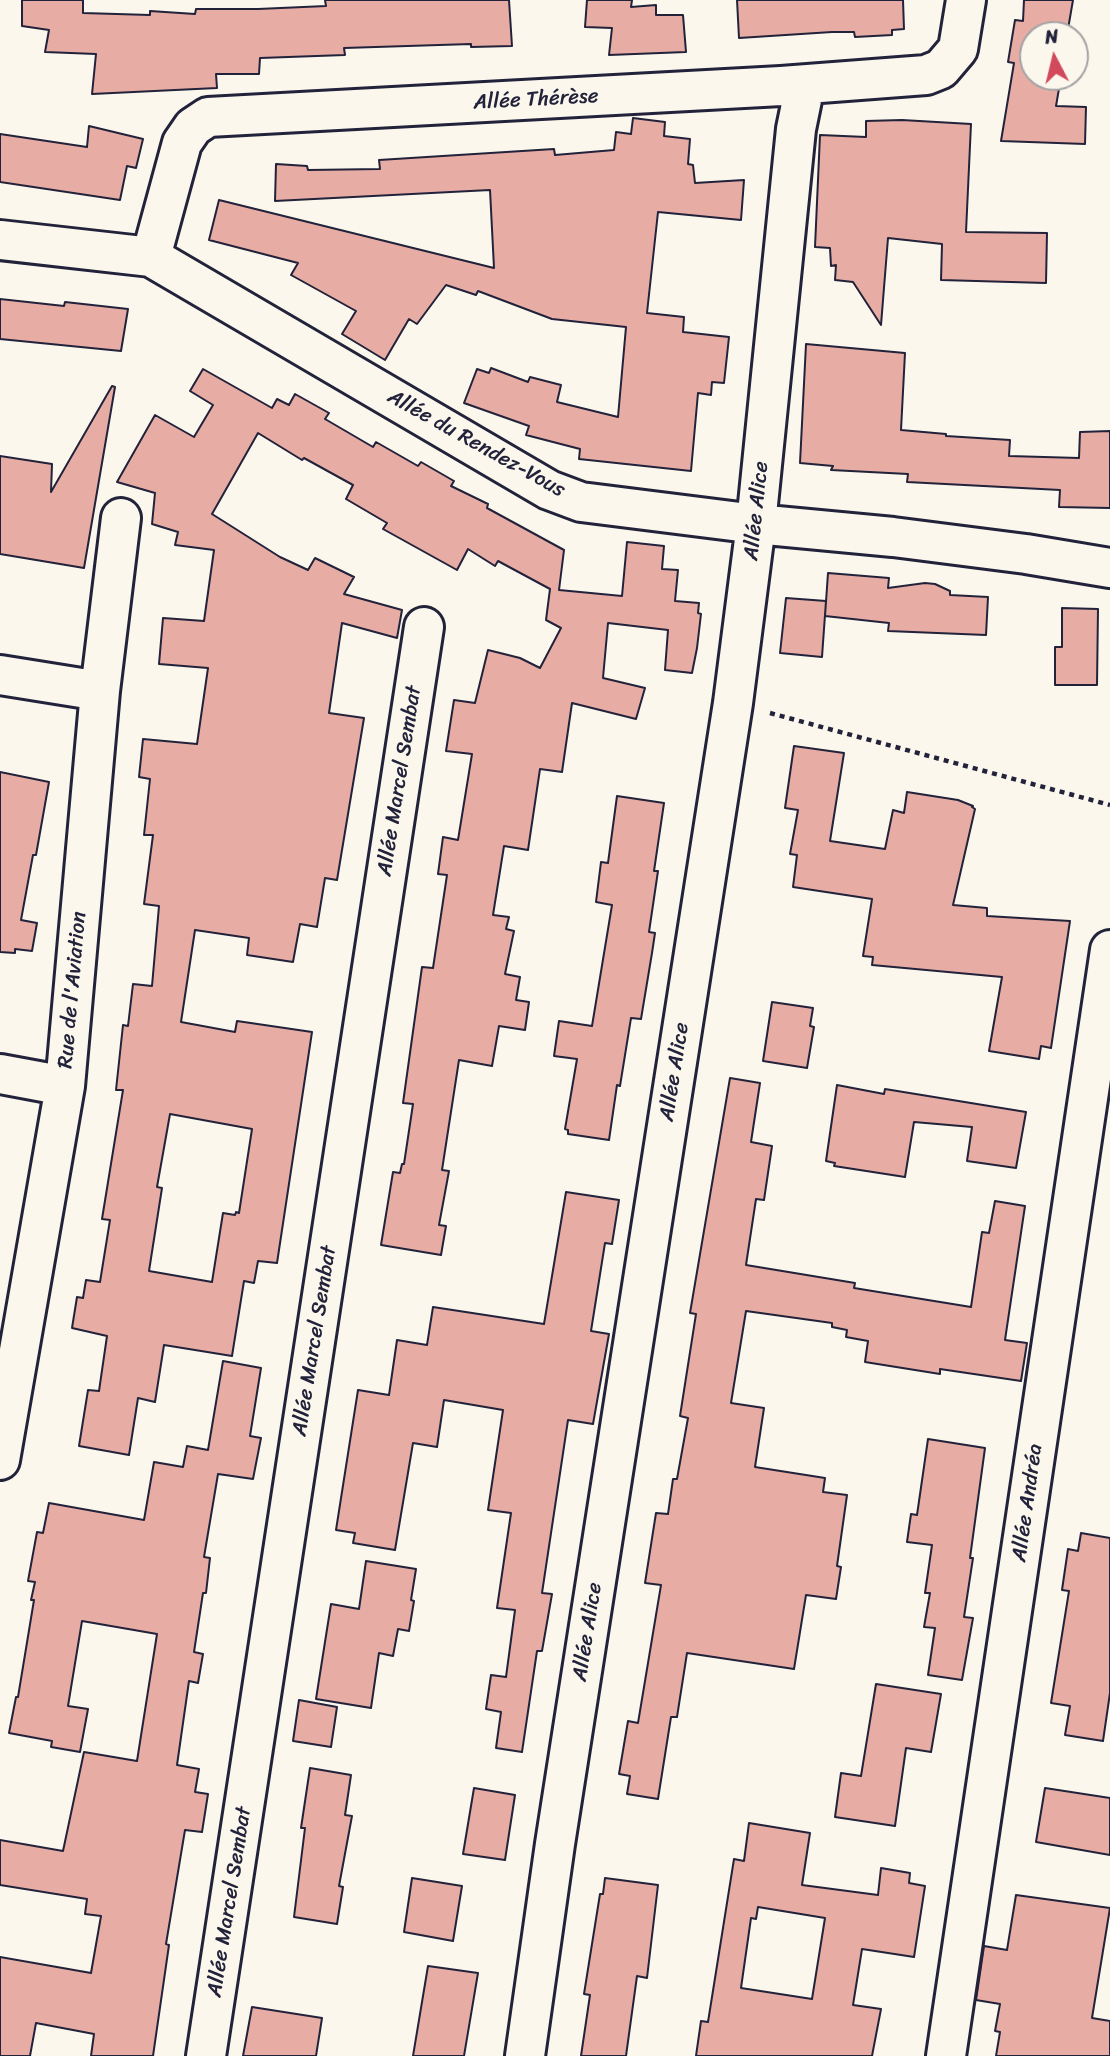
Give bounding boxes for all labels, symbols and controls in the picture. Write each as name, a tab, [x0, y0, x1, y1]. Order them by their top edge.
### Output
text: N	[1043, 19, 1060, 54]
north arrow	[1019, 21, 1089, 91]
street label: Allée Thérèse	[473, 84, 599, 116]
street label: Allée du Rendez-Vous	[383, 385, 569, 503]
street label: Allée Alice	[739, 460, 775, 562]
street label: Allée Marcel Sembat	[373, 684, 427, 878]
street label: Rue de l'Aviation	[54, 910, 92, 1070]
street label: Allée Alice	[655, 1021, 695, 1123]
street label: Allée Marcel Sembat	[288, 1244, 342, 1438]
street label: Allée Andréa	[1007, 1442, 1049, 1564]
street label: Allée Alice	[568, 1581, 608, 1683]
street label: Allée Marcel Sembat	[203, 1805, 257, 1999]

